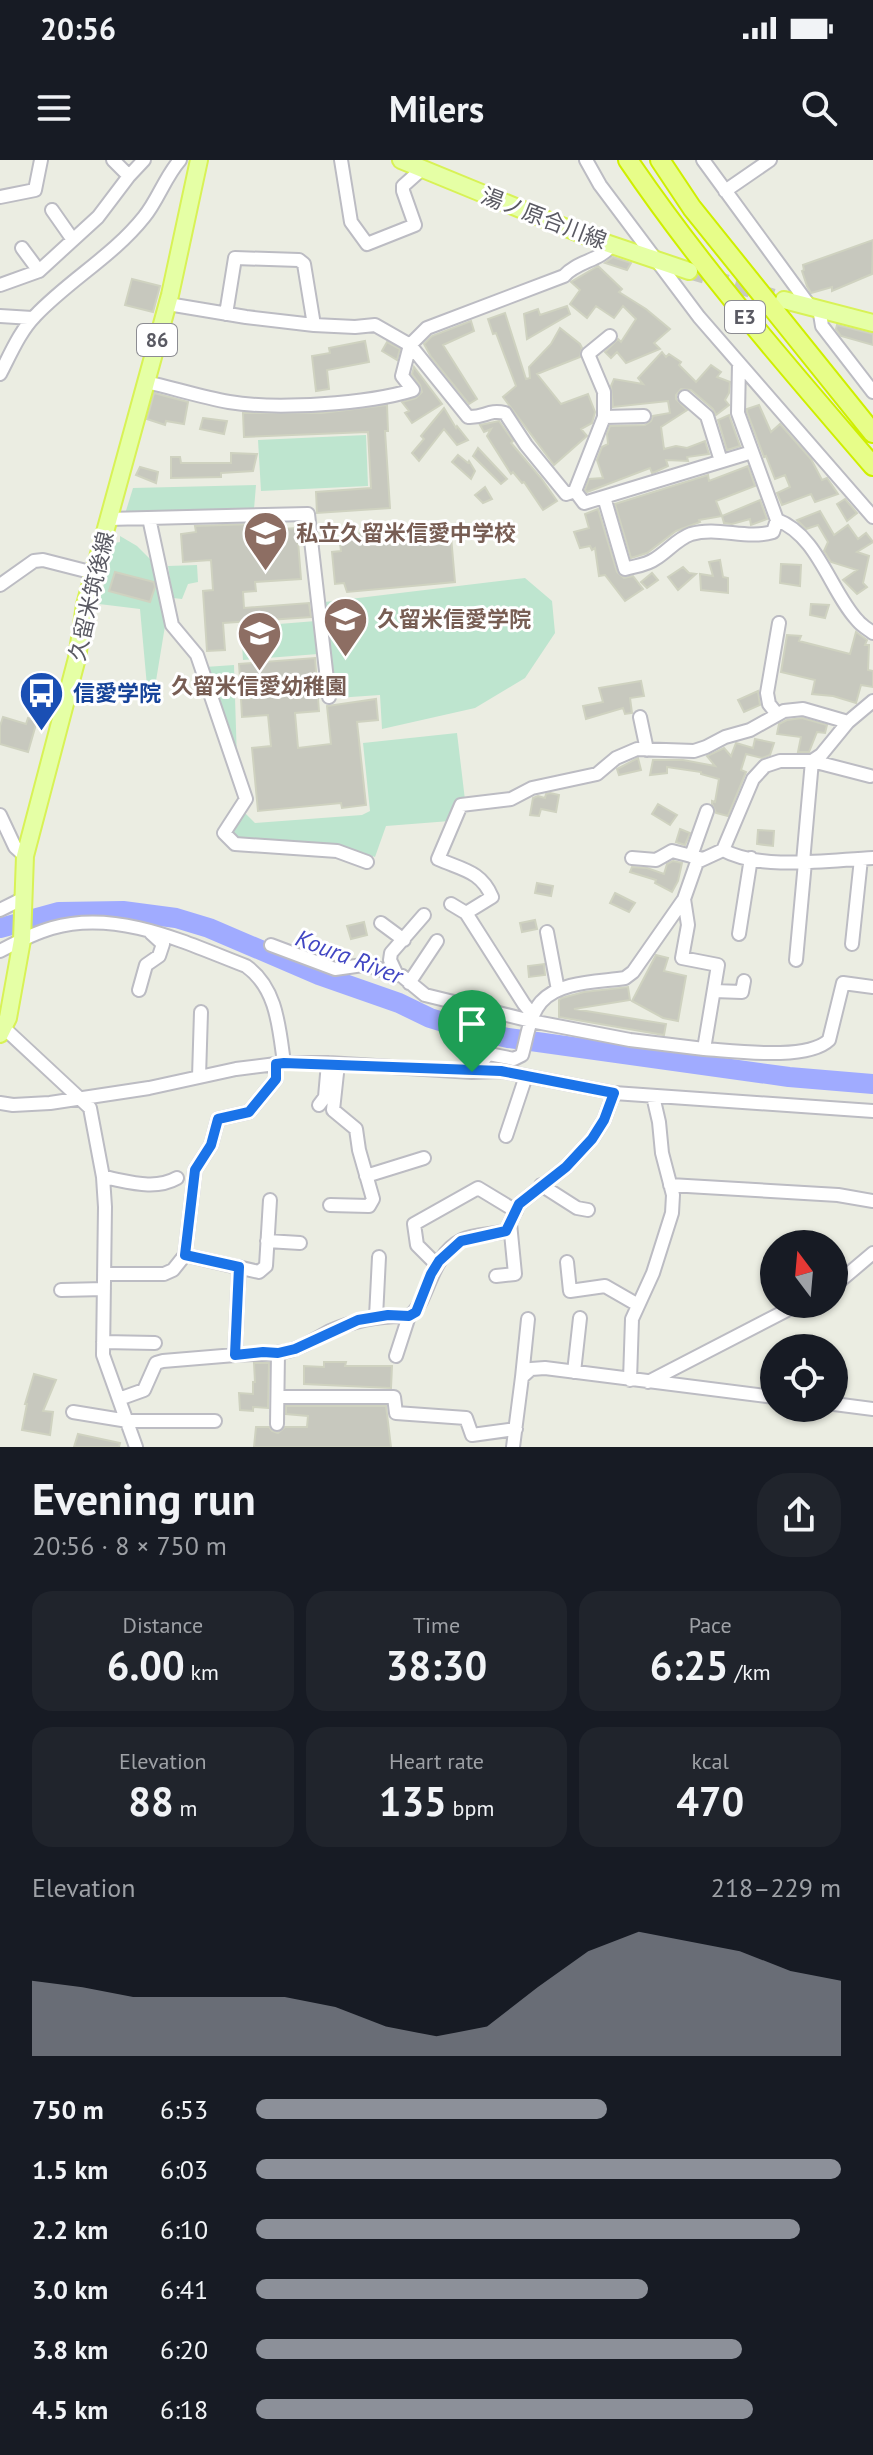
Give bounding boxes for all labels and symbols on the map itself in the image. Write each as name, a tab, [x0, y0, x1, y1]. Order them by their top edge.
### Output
street label: 湯ノ原合川線	[477, 181, 611, 255]
road number: E3	[725, 301, 765, 333]
road number: 86	[137, 324, 177, 356]
school or university icon: 私立久留米信愛中学校	[241, 509, 289, 572]
place label: 私立久留米信愛中学校	[296, 519, 516, 547]
street label: 久留米筑後線	[63, 529, 119, 663]
school or university icon: 久留米信愛学院	[322, 595, 370, 658]
place label: 久留米信愛学院	[377, 605, 531, 633]
school or university icon: 久留米信愛幼稚園	[235, 609, 283, 672]
bus stop icon: 信愛学院	[18, 669, 66, 732]
place label: 久留米信愛幼稚園	[171, 672, 347, 700]
place label: 信愛学院	[73, 679, 161, 707]
water label: Koura River	[291, 922, 409, 992]
pin	[438, 990, 506, 1072]
north arrow	[760, 1230, 848, 1318]

